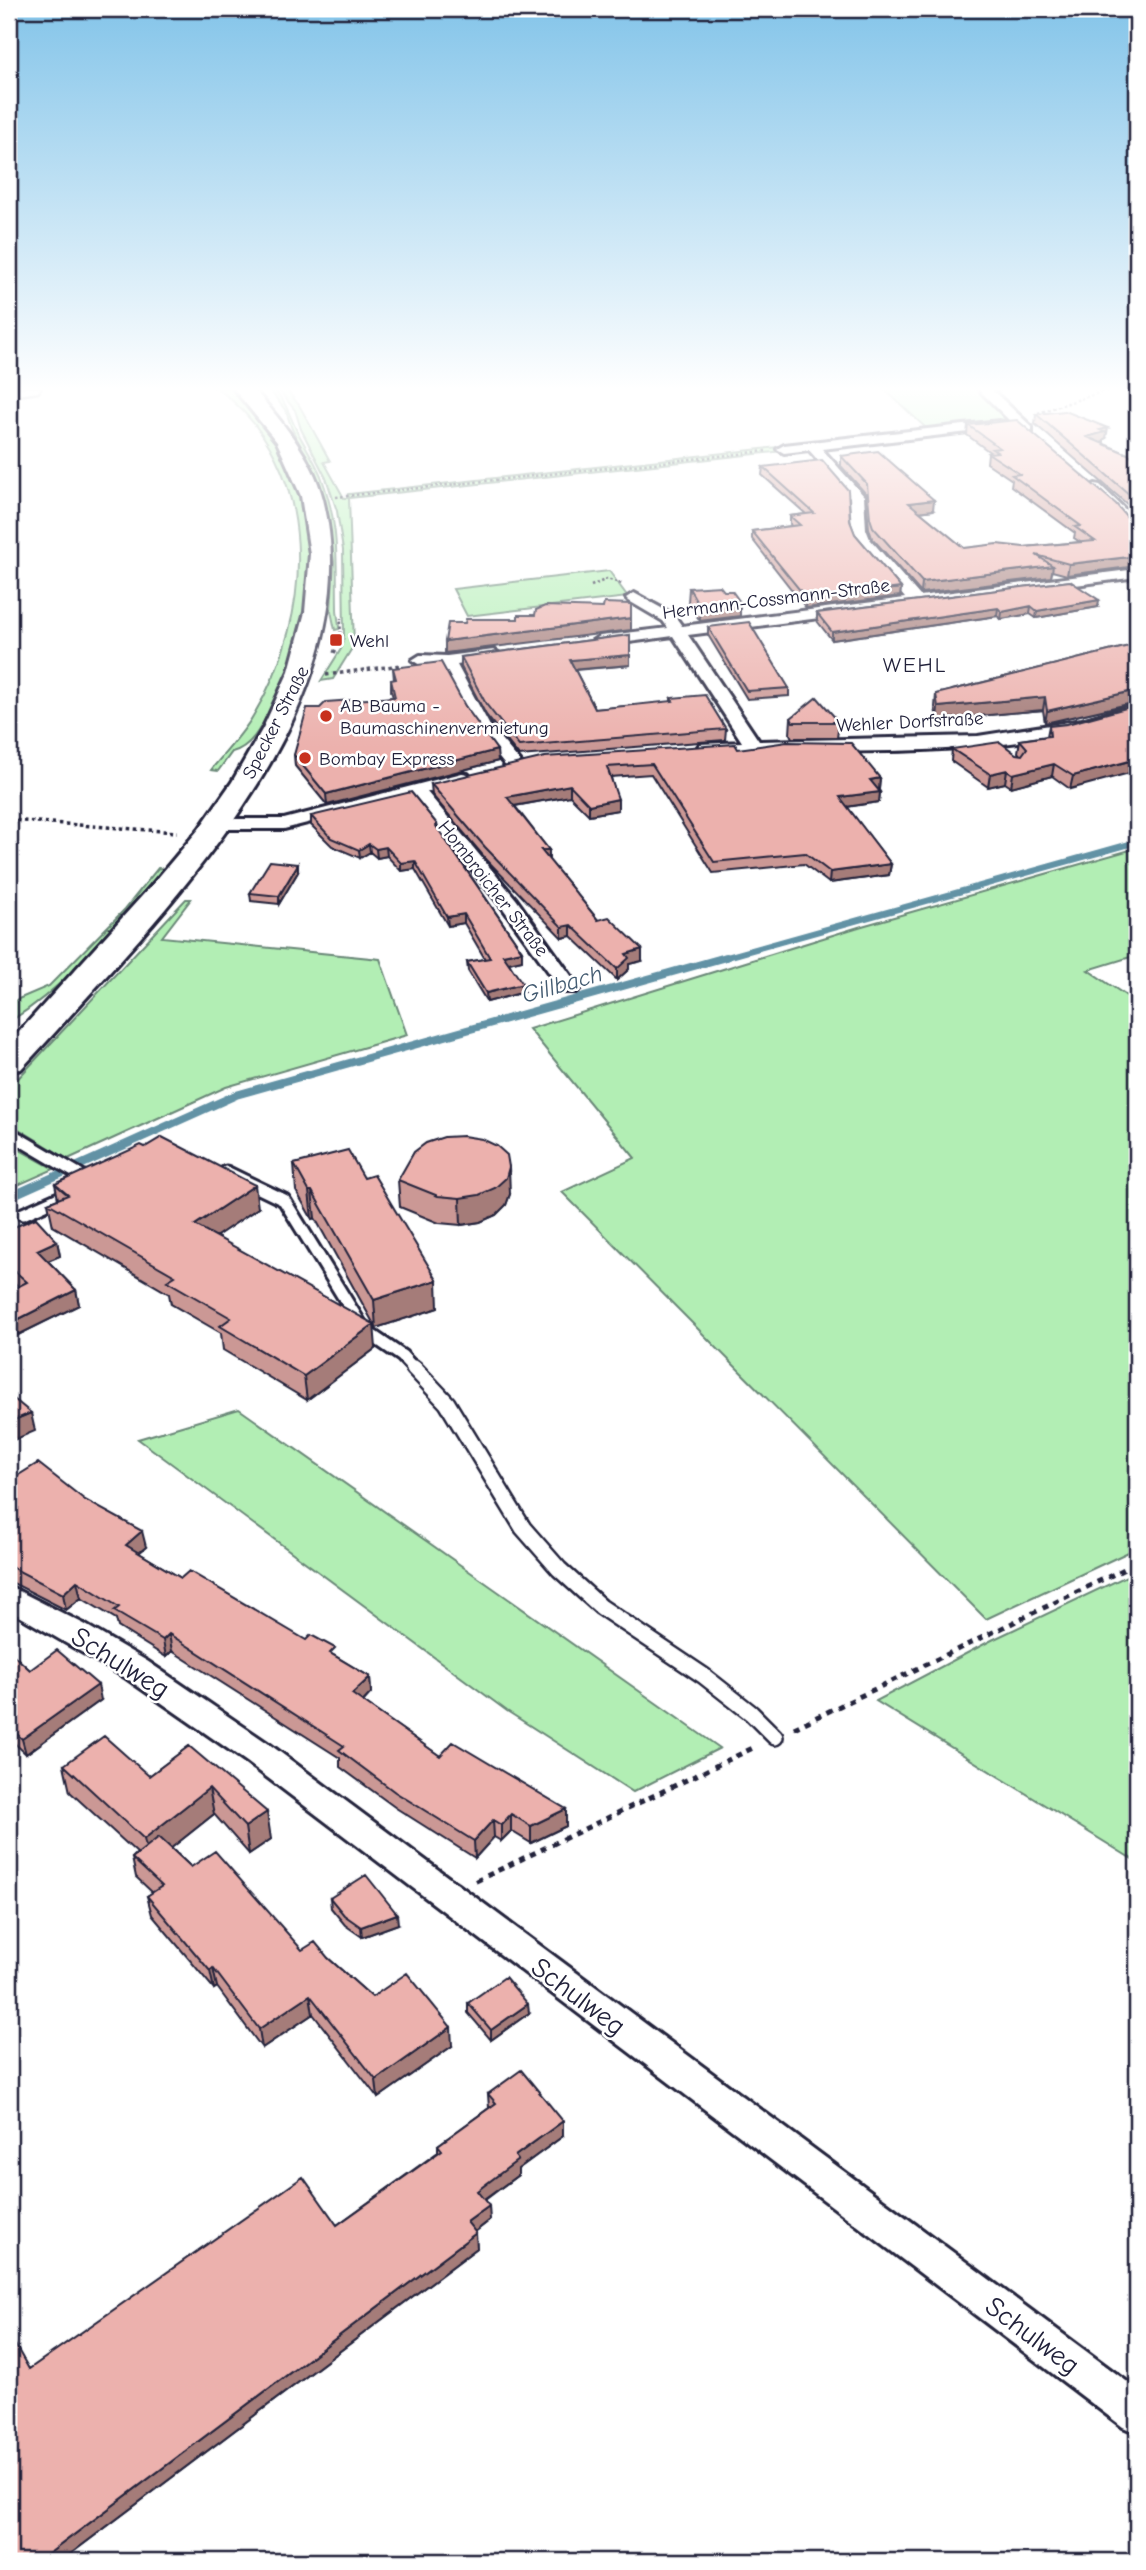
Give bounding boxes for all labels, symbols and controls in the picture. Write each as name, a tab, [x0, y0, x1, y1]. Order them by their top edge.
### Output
street label: Hermann-Cossmann-Straße	[661, 574, 891, 624]
place label: Wehl	[350, 630, 389, 652]
marker: Wehl	[328, 632, 344, 648]
district label: WEHL	[883, 653, 947, 677]
street label: Specker Straße	[238, 662, 314, 783]
place label: AB Bauma - Baumaschinenvermietung	[340, 695, 549, 739]
street label: Wehler Dorfstraße	[836, 707, 984, 737]
marker: AB Bauma - Baumaschinenvermietung	[318, 708, 334, 724]
place label: Bombay Express	[319, 748, 454, 770]
marker: Bombay Express	[297, 750, 313, 766]
street label: Hombroicher Straße	[433, 816, 553, 961]
water label: Gillbach	[518, 959, 606, 1009]
street label: Schulweg	[66, 1620, 175, 1705]
street label: Schulweg	[525, 1951, 632, 2043]
street label: Schulweg	[979, 2290, 1086, 2382]

